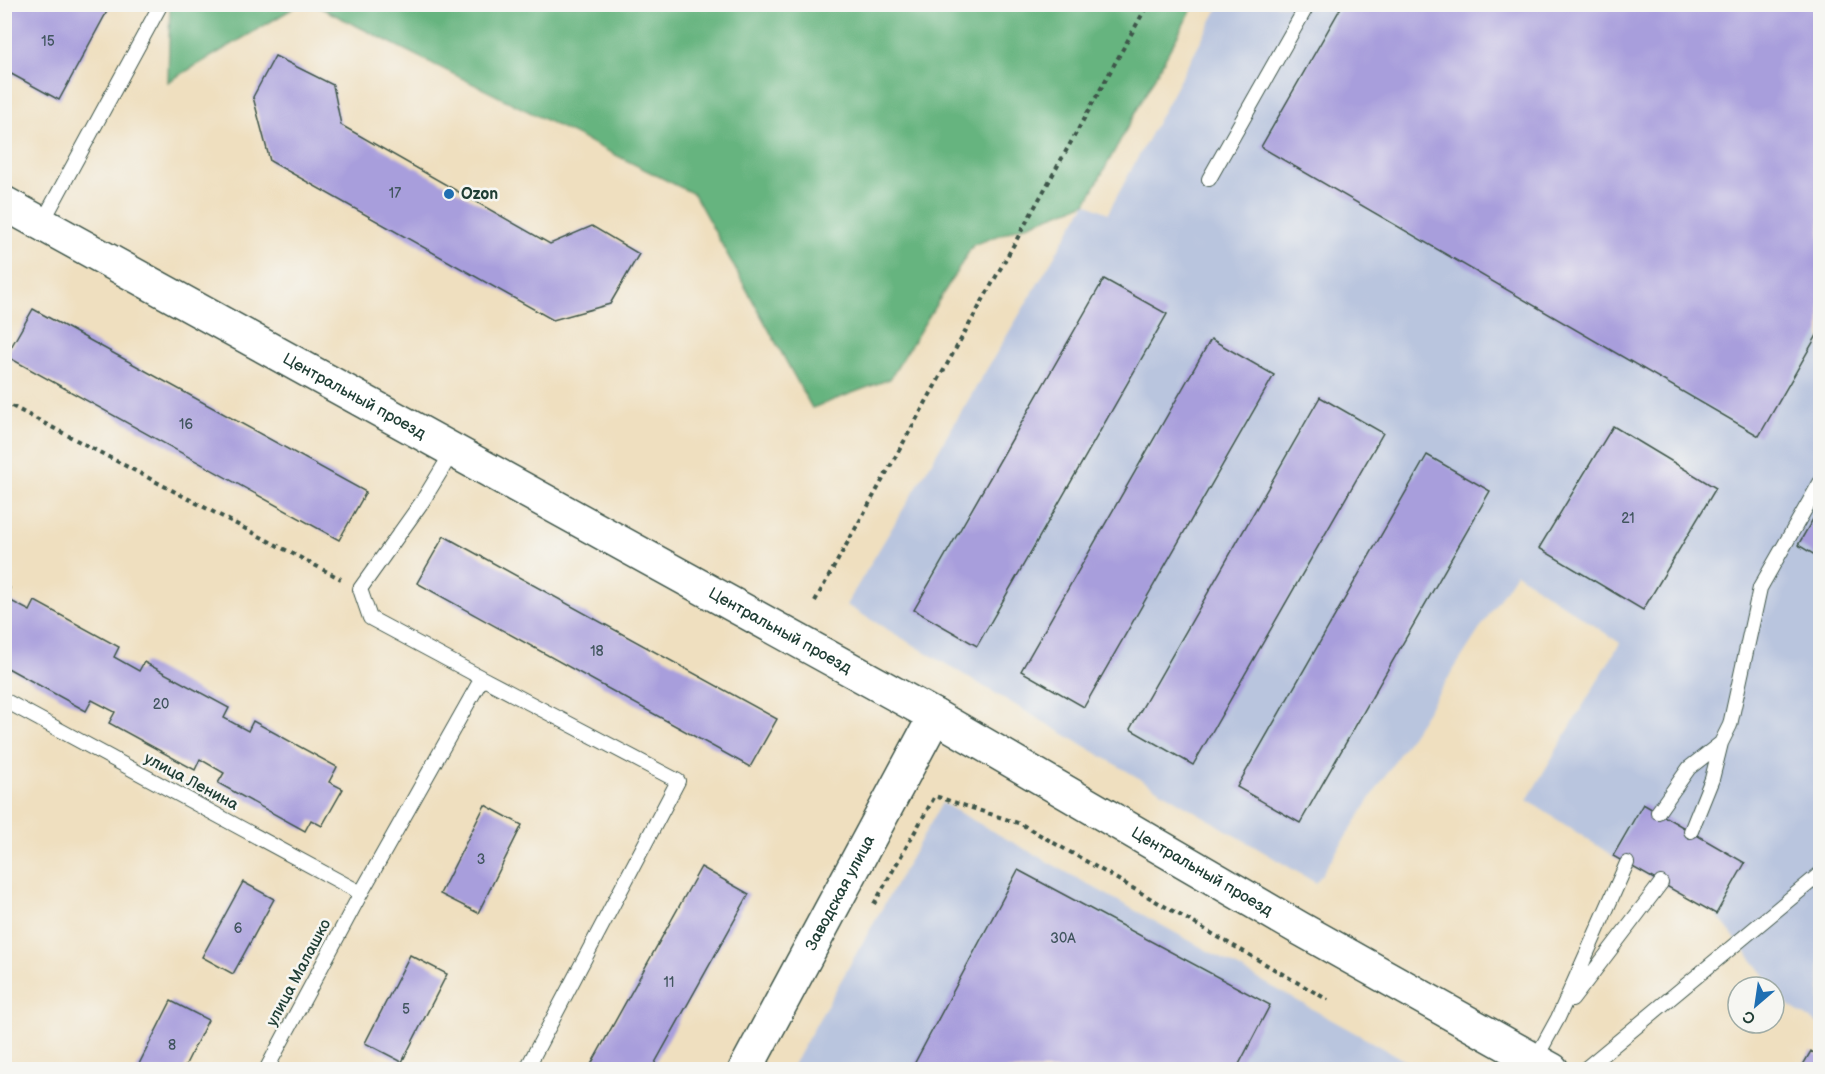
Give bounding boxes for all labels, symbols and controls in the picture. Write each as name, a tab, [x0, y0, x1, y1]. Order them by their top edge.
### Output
house number: 15	[41, 33, 55, 50]
house number: 17	[389, 185, 401, 202]
place label: Ozon	[461, 185, 498, 204]
marker: Ozon	[442, 187, 456, 201]
street label: Центральный проезд	[280, 349, 429, 443]
house number: 16	[179, 416, 193, 433]
house number: 21	[1621, 510, 1635, 527]
street label: Центральный проезд	[705, 584, 855, 678]
house number: 18	[590, 643, 604, 660]
house number: 20	[153, 696, 169, 713]
street label: улица Ленина	[141, 749, 242, 815]
street label: Центральный проезд	[1128, 823, 1276, 920]
street label: Заводская улица	[801, 832, 879, 954]
house number: 3	[477, 851, 485, 868]
street label: улица Малашко	[263, 916, 335, 1030]
house number: 6	[234, 920, 243, 937]
house number: 30А	[1050, 930, 1076, 947]
house number: 11	[664, 974, 674, 991]
north arrow	[1726, 975, 1786, 1035]
house number: 5	[402, 1001, 410, 1018]
text: С	[1740, 1006, 1759, 1028]
house number: 8	[168, 1037, 176, 1054]

